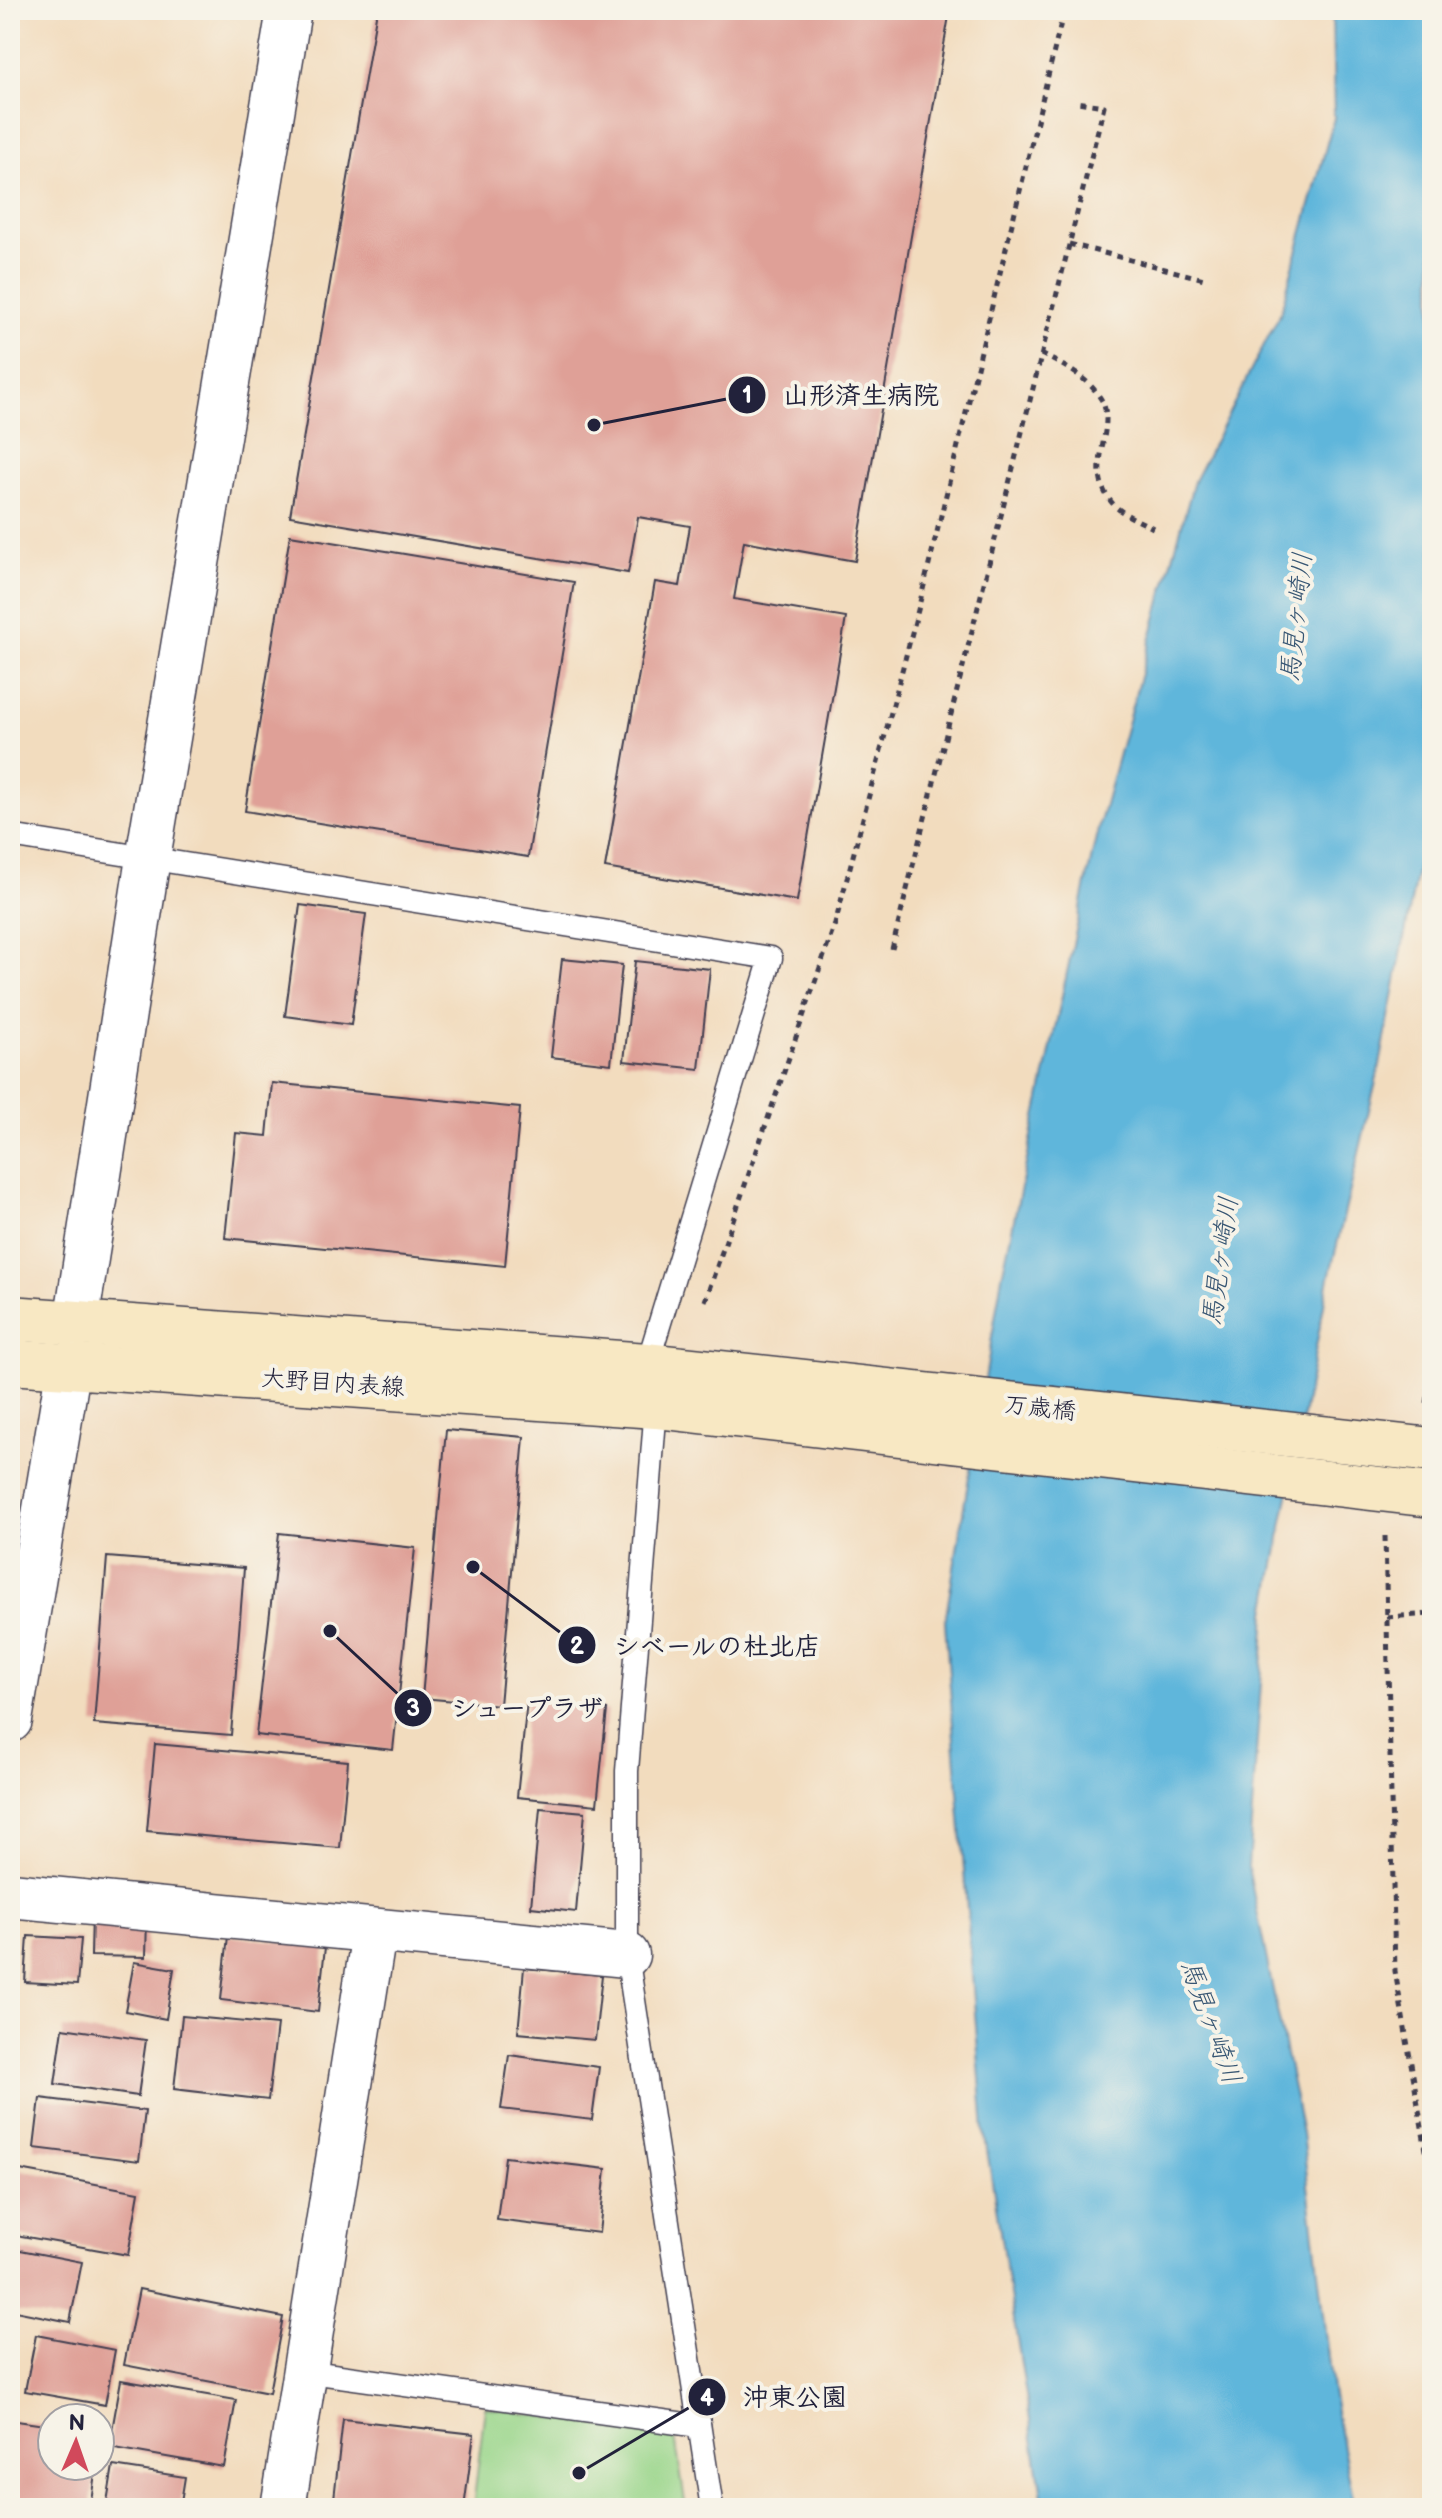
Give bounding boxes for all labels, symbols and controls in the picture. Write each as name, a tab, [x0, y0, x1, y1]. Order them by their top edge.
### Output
callout: 山形済生病院	[727, 370, 955, 420]
text: 1	[742, 381, 752, 410]
text: 山形済生病院	[783, 381, 939, 412]
water label: 馬見ヶ崎川	[1275, 551, 1319, 683]
water label: 馬見ヶ崎川	[1197, 1194, 1245, 1328]
street label: 大野目内表線	[260, 1364, 406, 1402]
street label: 万歳橋	[1003, 1390, 1077, 1426]
callout: シベールの杜北店	[557, 1620, 837, 1670]
text: 2	[570, 1632, 585, 1661]
text: シベールの杜北店	[614, 1632, 820, 1663]
callout: シュープラザ	[393, 1683, 621, 1733]
text: 3	[406, 1694, 420, 1723]
text: シュープラザ	[451, 1694, 603, 1725]
water label: 馬見ヶ崎川	[1173, 1956, 1247, 2088]
callout: 沖東公園	[687, 2372, 863, 2422]
text: 沖東公園	[743, 2383, 847, 2414]
text: 4	[700, 2384, 714, 2413]
north arrow	[36, 2402, 116, 2482]
text: N	[68, 2410, 85, 2437]

